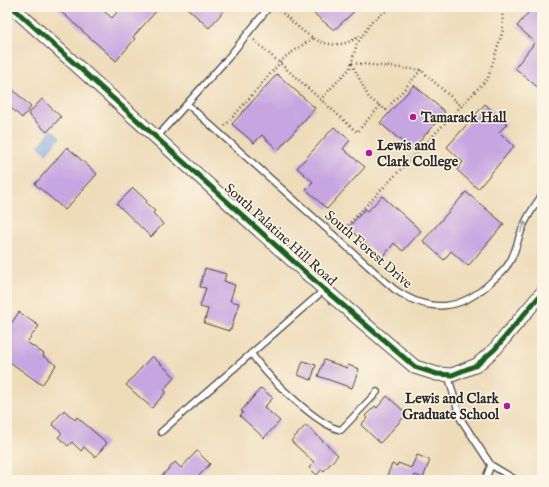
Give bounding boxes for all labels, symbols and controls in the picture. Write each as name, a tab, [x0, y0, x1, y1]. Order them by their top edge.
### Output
place label: Tamarack Hall	[420, 109, 508, 127]
marker: Tamarack Hall	[408, 112, 418, 122]
place label: Lewis and Clark College	[377, 137, 459, 171]
marker: Lewis and Clark College	[364, 148, 374, 158]
street label: South Palatine Hill Road	[221, 180, 341, 290]
street label: South Forest Drive	[321, 207, 416, 293]
one-way arrow	[520, 222, 527, 234]
place label: Lewis and Clark Graduate School	[402, 390, 500, 424]
marker: Lewis and Clark Graduate School	[502, 401, 512, 411]

